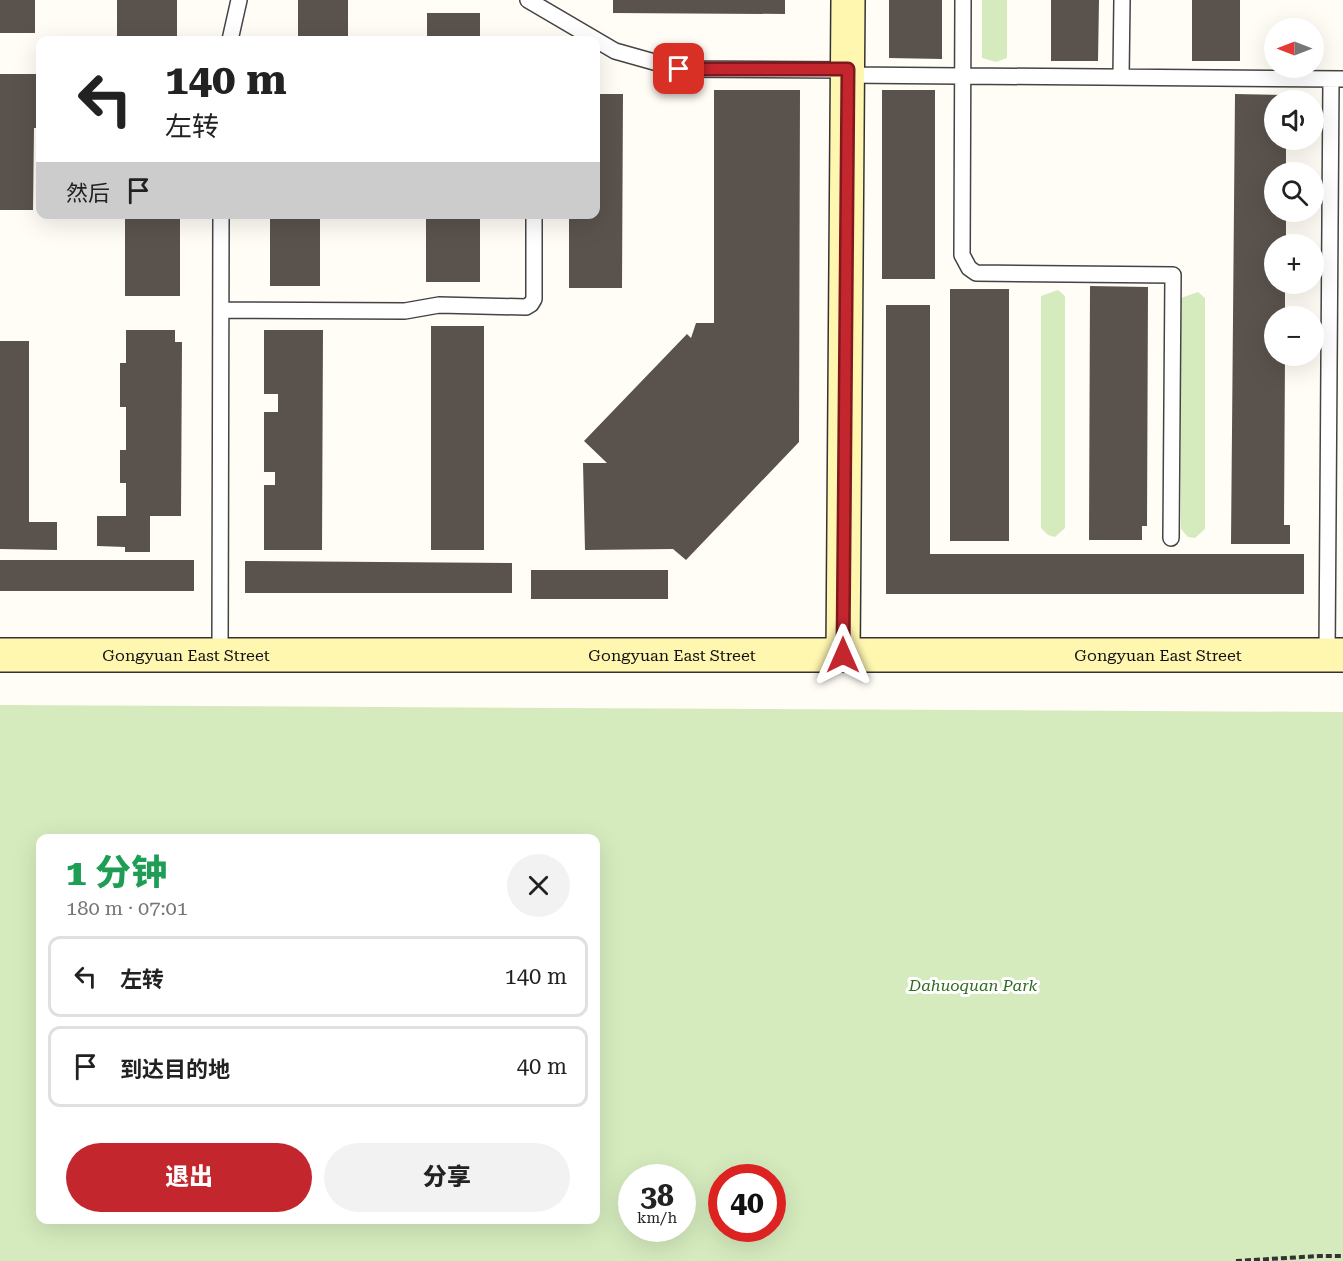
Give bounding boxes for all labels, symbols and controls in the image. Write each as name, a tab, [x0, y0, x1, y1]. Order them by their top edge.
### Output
north arrow	[1264, 18, 1324, 78]
map controls	[1264, 18, 1324, 366]
pin	[653, 43, 704, 94]
icon: arrive	[662, 52, 695, 85]
text: 140 m	[165, 55, 287, 104]
icon: left	[66, 60, 144, 138]
button: sound	[1264, 90, 1324, 150]
text: 左转	[165, 111, 219, 143]
button: search	[1264, 162, 1324, 222]
icon: arrive	[122, 174, 155, 207]
text: 然后	[66, 181, 110, 206]
button: +	[1264, 234, 1324, 294]
button: −	[1264, 306, 1324, 366]
position arrow	[811, 623, 875, 687]
street label: Gongyuan East Street	[102, 646, 270, 665]
street label: Gongyuan East Street	[588, 646, 756, 665]
street label: Gongyuan East Street	[1074, 646, 1242, 665]
text: 1 分钟	[66, 852, 167, 894]
button: close	[507, 854, 570, 917]
text: 180 m · 07:01	[66, 896, 188, 920]
icon: left	[69, 960, 102, 993]
text: 140 m	[504, 964, 567, 989]
text: 左转	[120, 967, 164, 992]
park label: Dahuoquan Park	[908, 976, 1038, 995]
icon: arrive	[69, 1050, 102, 1083]
text: 40 m	[517, 1054, 567, 1079]
text: 到达目的地	[120, 1057, 230, 1082]
button: 退出	[66, 1143, 312, 1212]
button: 分享	[324, 1143, 570, 1212]
speed limit sign: 40	[708, 1164, 786, 1242]
text: 38	[640, 1178, 674, 1213]
text: km/h	[637, 1209, 677, 1227]

